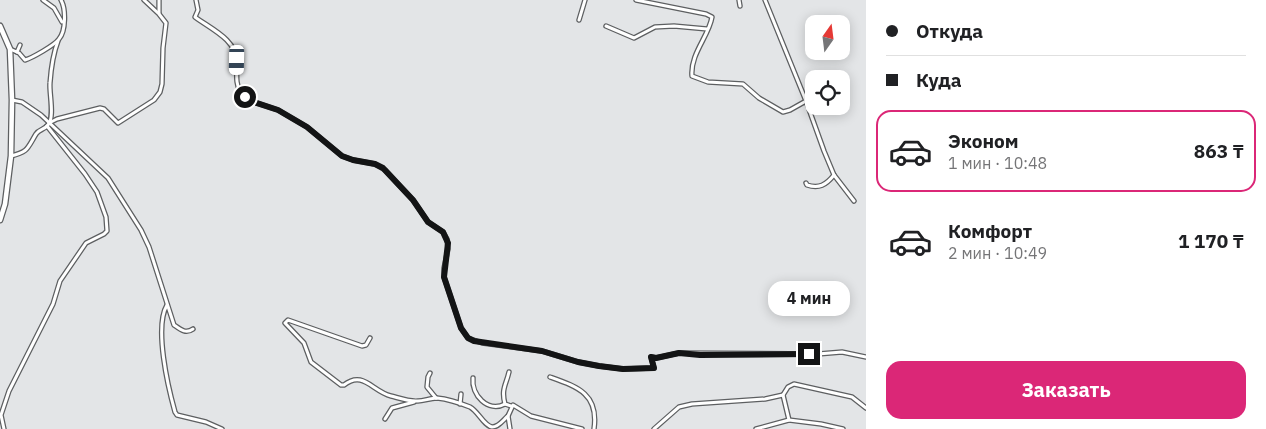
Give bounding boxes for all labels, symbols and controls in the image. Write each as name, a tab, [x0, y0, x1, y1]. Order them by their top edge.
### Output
north arrow	[805, 15, 850, 60]
map controls	[805, 15, 850, 115]
text: Откуда	[916, 19, 983, 43]
car	[229, 45, 244, 75]
text: Куда	[916, 68, 961, 92]
button: locate	[805, 70, 850, 115]
route start	[234, 86, 256, 108]
icon: car	[888, 129, 933, 174]
text: Эконом	[948, 129, 1019, 153]
text: 863 ₸	[1194, 139, 1244, 163]
text: 1 мин · 10:48	[948, 153, 1047, 173]
icon: car	[888, 219, 933, 264]
text: Комфорт	[948, 219, 1032, 243]
text: 1 170 ₸	[1178, 229, 1244, 253]
text: 2 мин · 10:49	[948, 243, 1047, 263]
callout: 4 мин	[768, 282, 850, 316]
text: 4 мин	[787, 288, 831, 308]
route end	[798, 343, 820, 365]
button: Заказать	[886, 361, 1246, 419]

